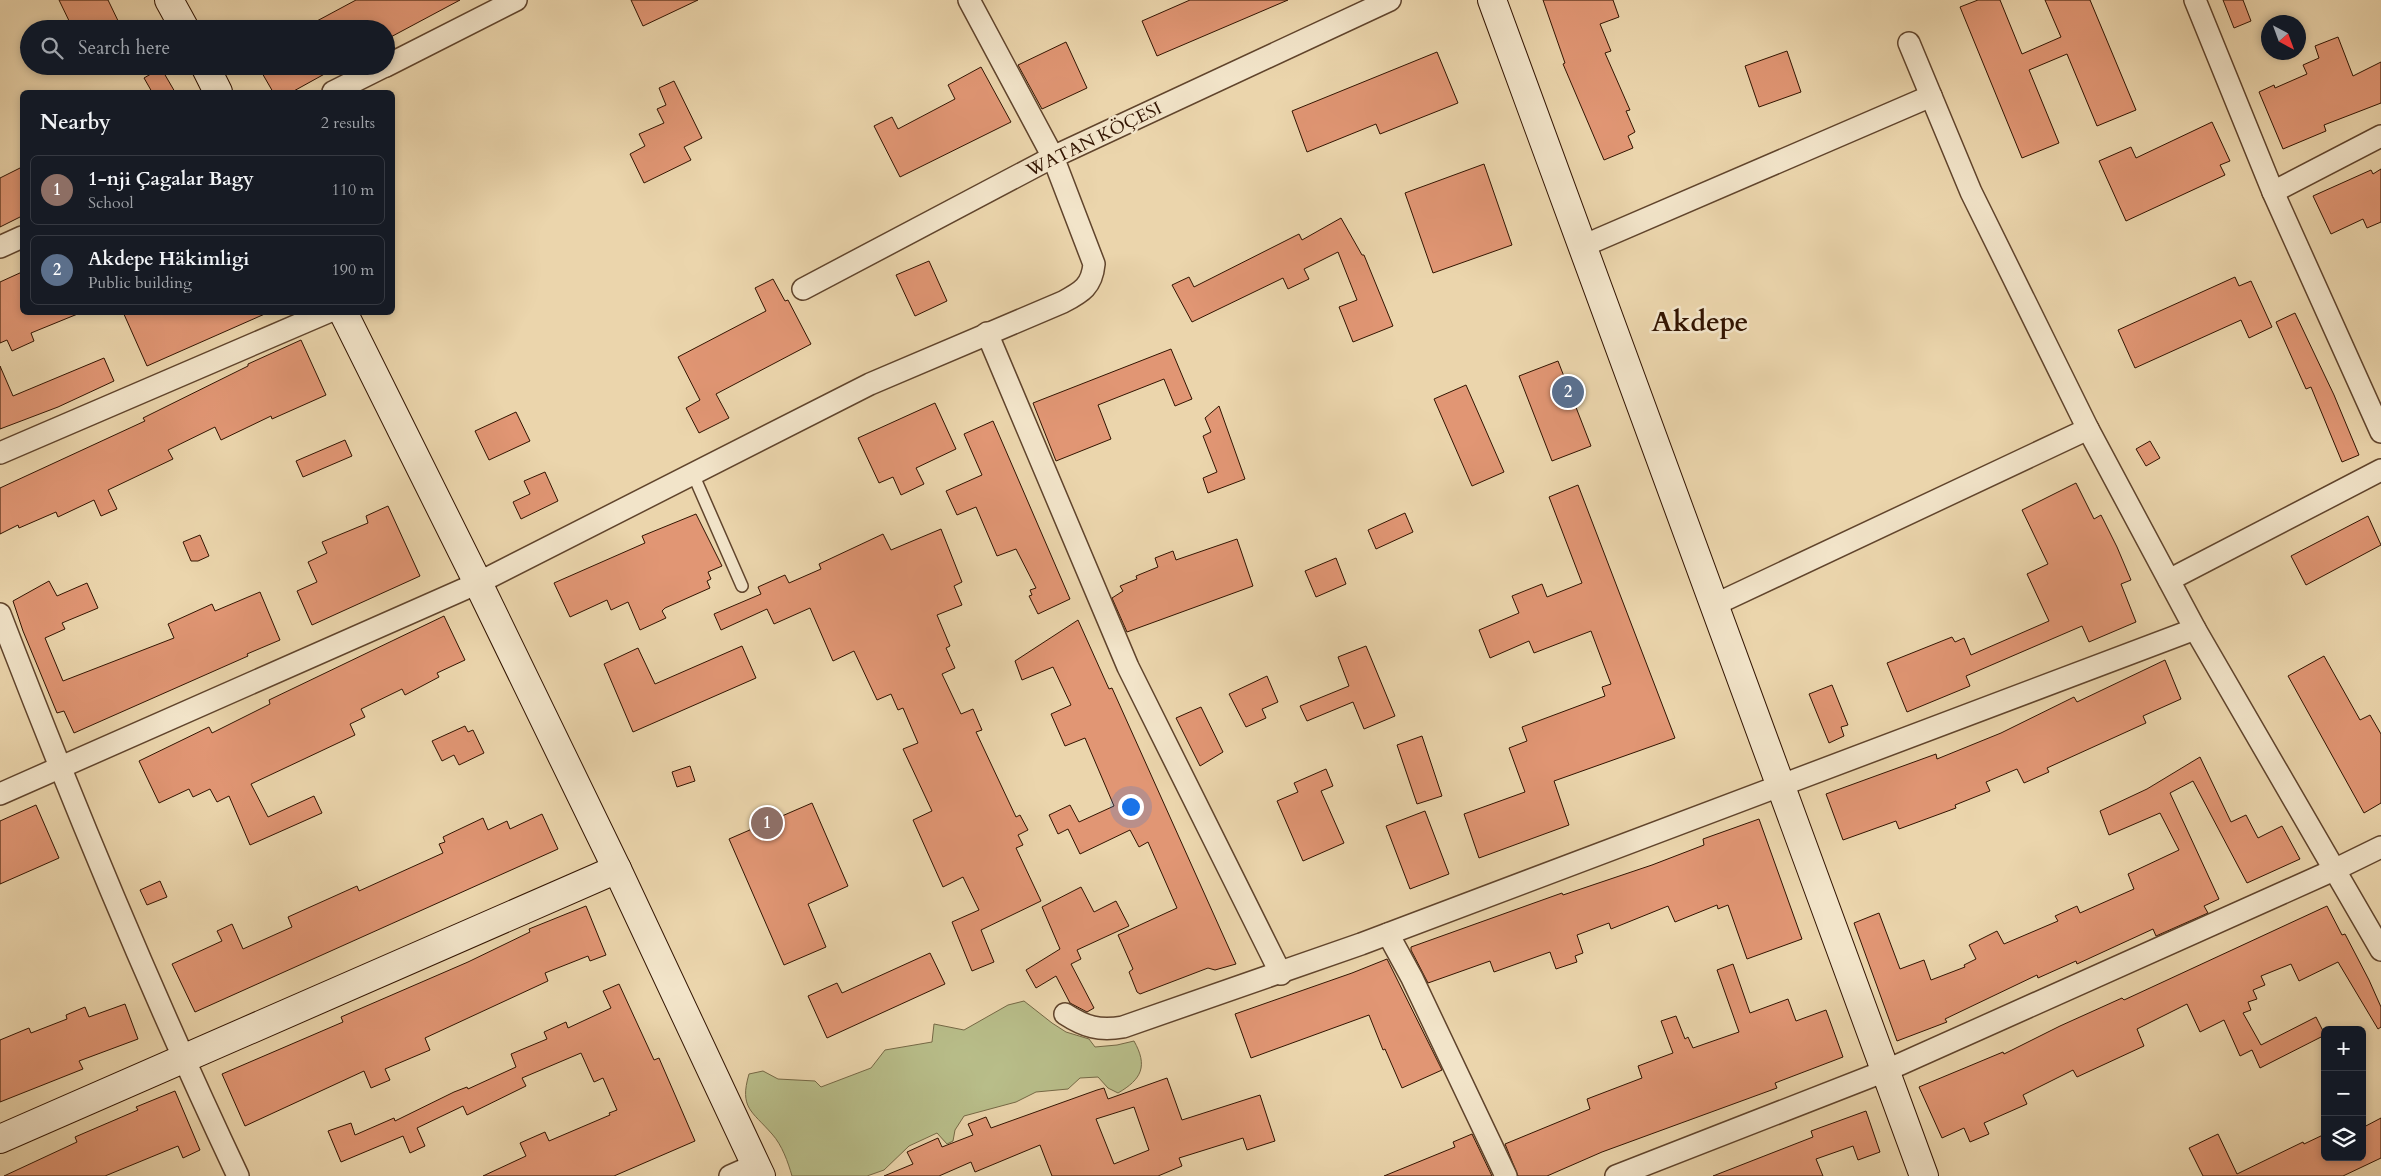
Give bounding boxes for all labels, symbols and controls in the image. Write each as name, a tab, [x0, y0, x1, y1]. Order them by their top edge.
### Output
north arrow	[2261, 15, 2306, 60]
search box	[20, 20, 395, 75]
icon: search	[38, 34, 66, 62]
text: Search here	[78, 35, 170, 61]
street label: WATAN KÖÇESI	[1021, 96, 1166, 184]
text: Nearby	[40, 108, 111, 137]
text: 2 results	[321, 112, 375, 134]
text: 1-nji Çagalar Bagy	[88, 166, 254, 192]
text: 1	[53, 179, 61, 201]
text: 110 m	[332, 179, 374, 201]
text: School	[88, 192, 133, 214]
text: Akdepe Häkimligi	[88, 246, 249, 272]
text: 2	[53, 259, 61, 281]
text: 190 m	[332, 259, 374, 281]
text: Public building	[88, 272, 192, 294]
district label: Akdepe	[1652, 303, 1748, 341]
pin: 2	[1552, 373, 1584, 411]
your location	[1118, 794, 1144, 820]
pin: 1	[751, 804, 783, 842]
map controls	[2321, 1026, 2366, 1161]
button: +	[2321, 1026, 2366, 1071]
button: −	[2321, 1071, 2366, 1116]
button: layers	[2321, 1116, 2366, 1161]

